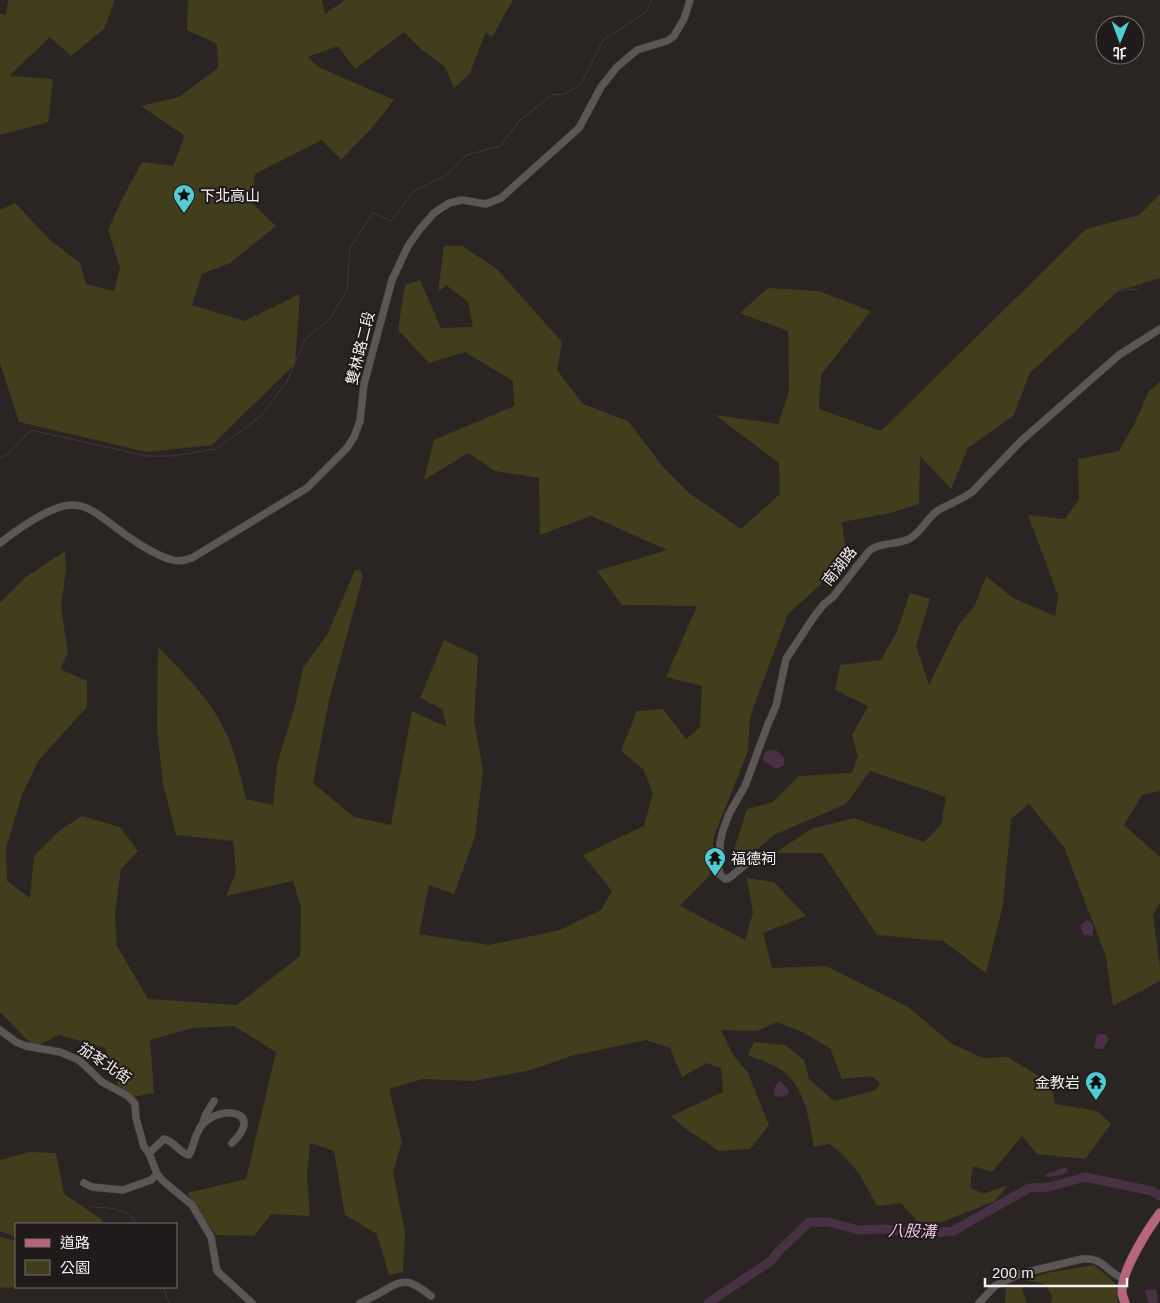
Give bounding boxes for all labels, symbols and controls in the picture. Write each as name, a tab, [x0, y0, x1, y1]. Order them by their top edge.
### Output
north arrow	[1095, 15, 1145, 65]
text: 北	[1113, 45, 1127, 61]
place icon: 下北高山	[172, 183, 196, 214]
place label: 下北高山	[200, 187, 260, 204]
street label: 雙林路二段	[343, 310, 377, 386]
street label: 南湖路	[818, 543, 860, 589]
temple icon: 福德祠	[703, 846, 727, 877]
place label: 福德祠	[731, 850, 776, 867]
street label: 茄苳北街	[75, 1039, 135, 1087]
temple icon: 金教岩	[1084, 1070, 1108, 1101]
place label: 金教岩	[1035, 1074, 1080, 1091]
water label: 八股溝	[888, 1222, 938, 1240]
legend	[15, 1223, 178, 1288]
text: 道路	[60, 1234, 90, 1251]
scale bar	[985, 1256, 1128, 1288]
text: 公園	[60, 1259, 90, 1276]
text: 200 m	[992, 1264, 1034, 1281]

